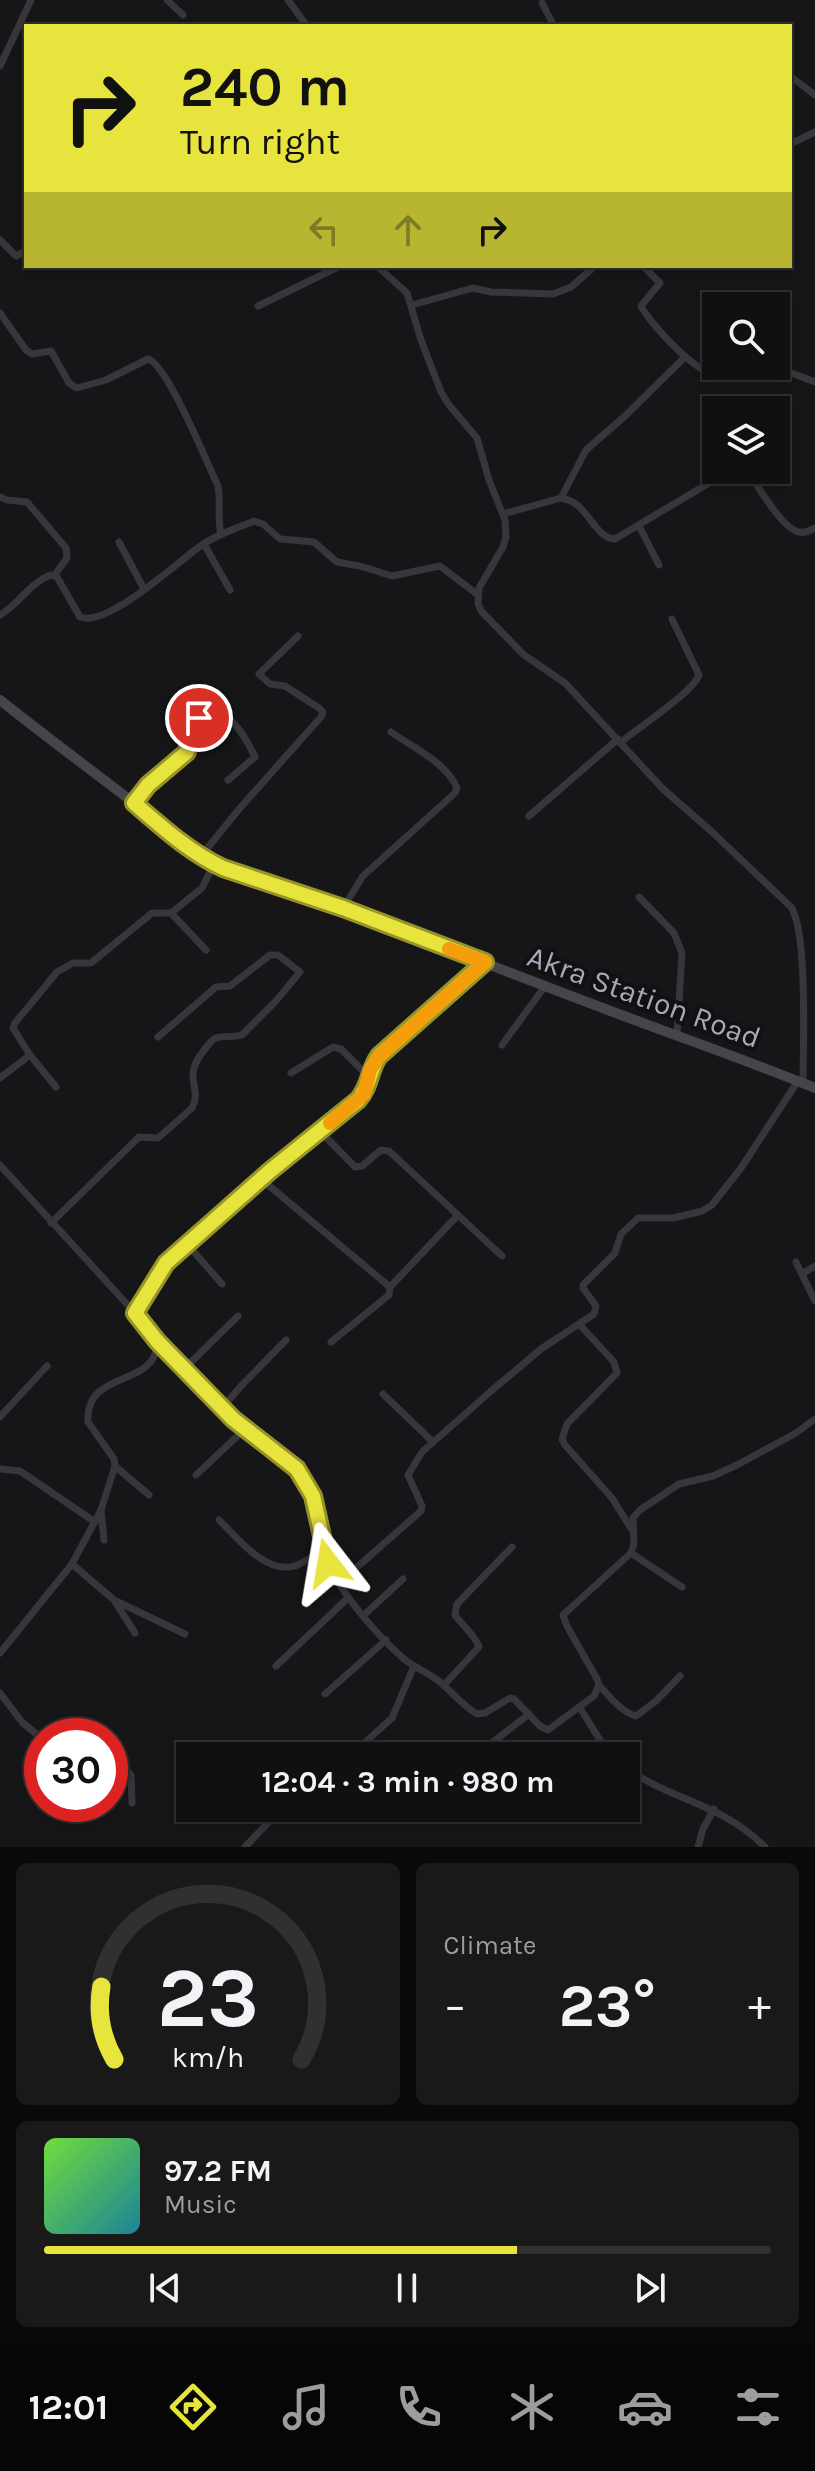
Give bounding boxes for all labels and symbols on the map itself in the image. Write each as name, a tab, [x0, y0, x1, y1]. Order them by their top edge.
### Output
pin	[165, 684, 233, 752]
street label: Akra Station Road	[523, 938, 765, 1056]
position arrow	[286, 1521, 370, 1605]
speed limit sign: 30	[24, 1718, 128, 1822]

